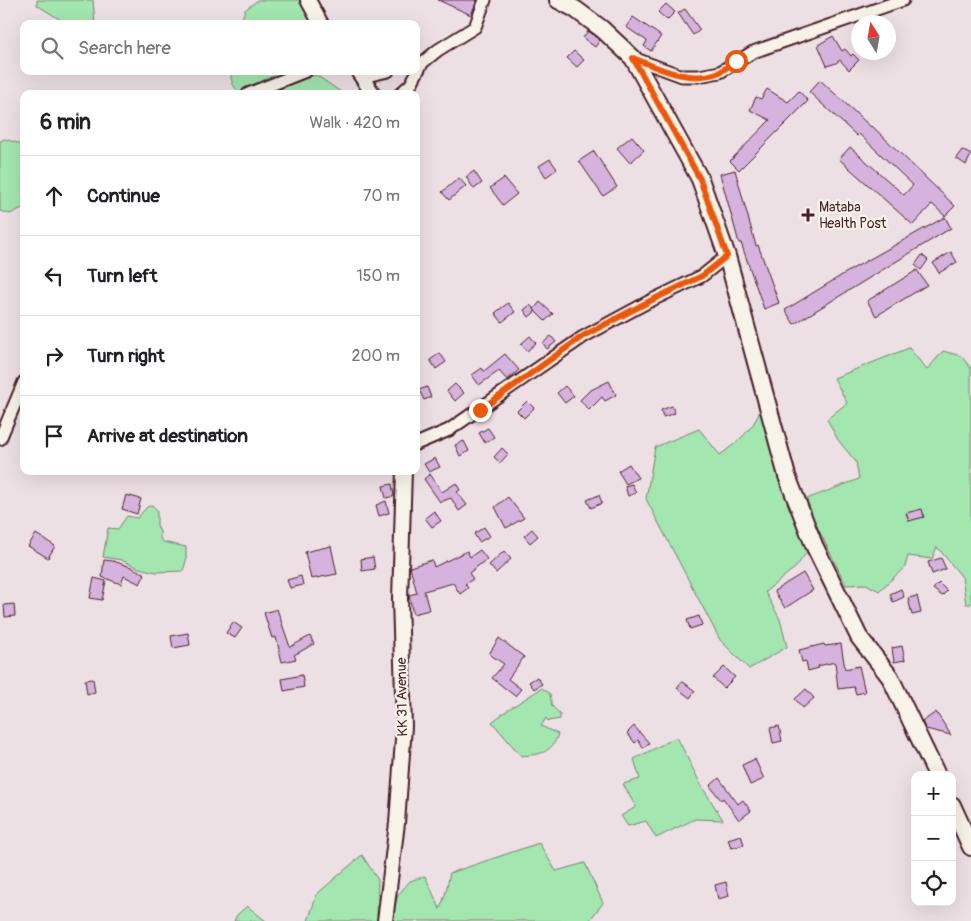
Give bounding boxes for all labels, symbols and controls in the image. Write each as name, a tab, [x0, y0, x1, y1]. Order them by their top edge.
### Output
north arrow	[851, 15, 896, 60]
search box	[20, 20, 420, 75]
icon: search	[38, 34, 66, 62]
text: Search here	[78, 36, 171, 60]
route start	[725, 50, 748, 73]
text: 6 min	[40, 109, 91, 136]
text: Walk · 420 m	[309, 113, 400, 133]
icon: ahead	[40, 182, 68, 210]
text: Continue	[87, 184, 160, 208]
text: 70 m	[363, 186, 400, 206]
place label: Mataba Health Post	[819, 199, 887, 232]
marker: Mataba Health Post	[801, 208, 815, 222]
icon: left	[40, 262, 68, 290]
text: Turn left	[87, 264, 157, 288]
text: 150 m	[356, 266, 400, 286]
icon: right	[40, 342, 68, 370]
text: Turn right	[87, 344, 165, 368]
text: 200 m	[352, 346, 400, 366]
route end	[469, 399, 492, 422]
icon: arrive	[40, 422, 68, 450]
text: Arrive at destination	[87, 424, 248, 448]
street label: KK 31 Avenue	[393, 657, 411, 737]
map controls	[911, 771, 956, 906]
button: +	[911, 771, 956, 816]
button: −	[911, 816, 956, 861]
button: locate	[911, 861, 956, 906]

